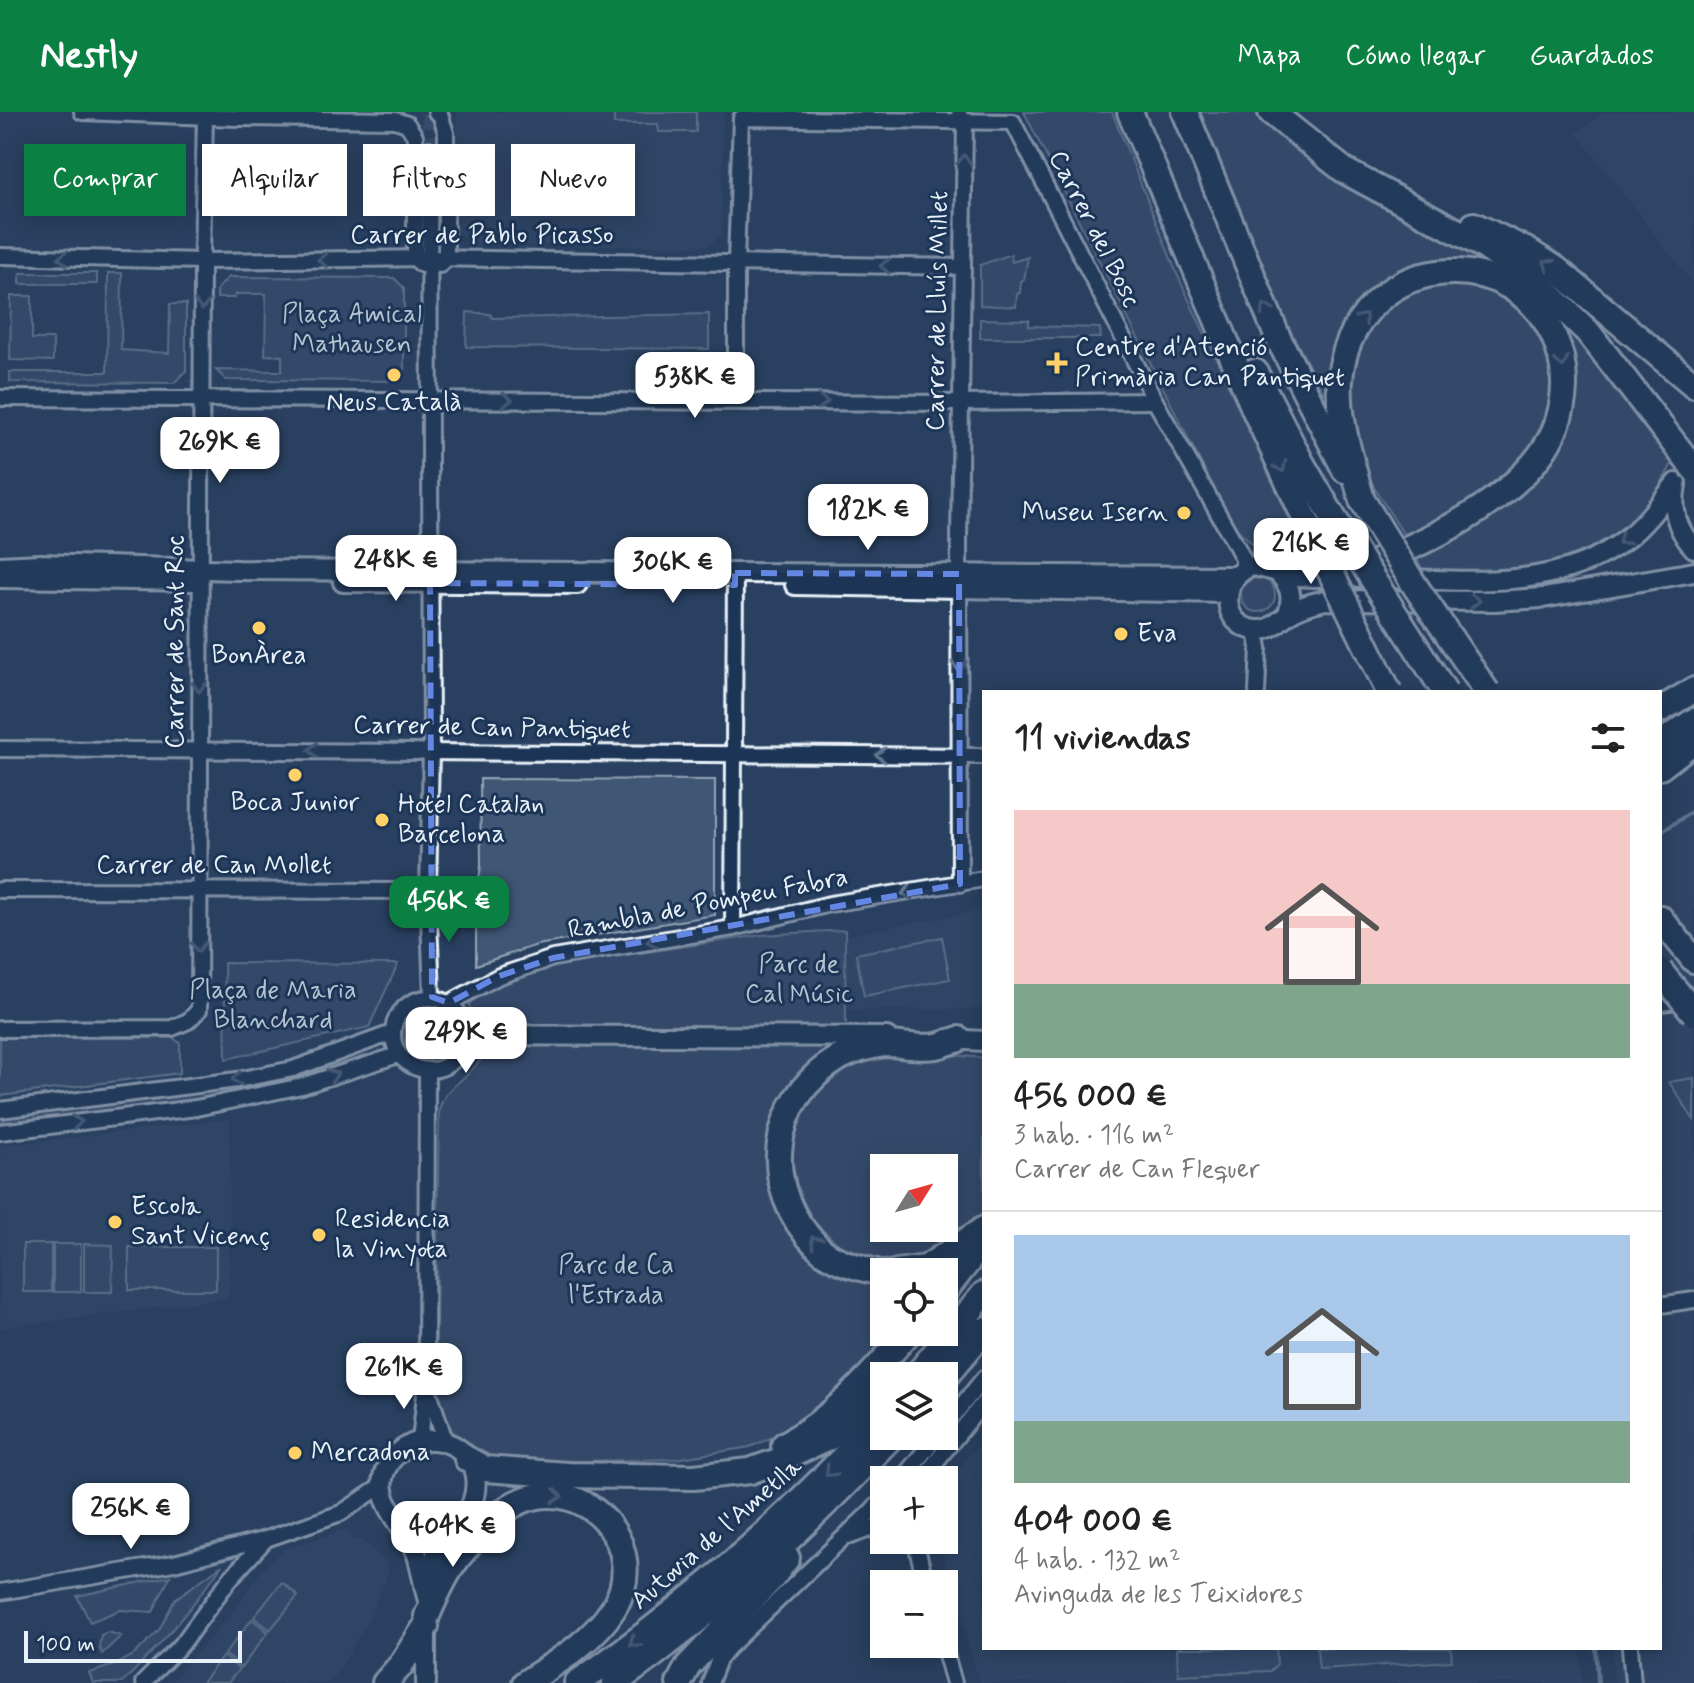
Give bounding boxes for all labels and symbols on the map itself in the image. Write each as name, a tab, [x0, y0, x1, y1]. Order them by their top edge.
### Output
street label: Carrer del Bosc	[1040, 145, 1148, 313]
one-way arrow	[955, 153, 973, 166]
street label: Carrer de Lluís Millet	[919, 191, 957, 431]
street label: Carrer de Pablo Picasso	[350, 219, 614, 253]
one-way arrow	[56, 249, 69, 266]
one-way arrow	[316, 251, 329, 269]
one-way arrow	[878, 257, 891, 275]
one-way arrow	[1542, 258, 1556, 273]
park label: Plaça Amical Mathausen	[282, 298, 422, 362]
one-way arrow	[193, 299, 210, 312]
one-way arrow	[1259, 303, 1275, 317]
one-way arrow	[1354, 312, 1368, 327]
place label: Centre d'Atenció Primària Can Pantiquet	[1075, 331, 1345, 395]
pin: 538K €	[630, 352, 760, 420]
marker: Centre d'Atenció Primària Can Pantiquet	[1046, 352, 1068, 374]
one-way arrow	[1553, 354, 1570, 368]
marker: Neus Català	[385, 366, 403, 384]
place label: Neus Català	[326, 386, 462, 420]
one-way arrow	[501, 391, 514, 409]
one-way arrow	[817, 393, 830, 411]
pin: 269K €	[155, 417, 285, 485]
one-way arrow	[1271, 459, 1287, 473]
pin: 182K €	[803, 484, 933, 552]
place label: Museu Isern	[1022, 496, 1168, 530]
marker: Museu Isern	[1175, 504, 1193, 522]
pin: 216K €	[1246, 518, 1376, 586]
one-way arrow	[1617, 531, 1632, 545]
street label: Carrer de Sant Roc	[159, 535, 193, 749]
pin: 248K €	[331, 535, 461, 603]
pin: 306K €	[608, 537, 738, 605]
one-way arrow	[1469, 592, 1482, 610]
place label: Eva	[1137, 617, 1177, 651]
marker: BonÀrea	[250, 619, 268, 637]
marker: Eva	[1112, 625, 1130, 643]
place label: BonÀrea	[212, 639, 306, 673]
one-way arrow	[950, 660, 968, 673]
one-way arrow	[191, 681, 208, 694]
street label: Carrer de Can Pantiquet	[353, 709, 631, 747]
one-way arrow	[306, 741, 319, 759]
one-way arrow	[874, 746, 887, 764]
marker: Boca Junior	[286, 766, 304, 784]
place label: Boca Junior	[231, 786, 360, 820]
place label: Hotel Catalan Barcelona	[398, 788, 544, 852]
marker: Hotel Catalan Barcelona	[373, 811, 391, 829]
street label: Carrer de Can Mollet	[96, 849, 332, 883]
street label: Rambla de Pompeu Fabra	[565, 860, 851, 948]
pin: 456K €	[384, 876, 514, 944]
one-way arrow	[900, 884, 914, 901]
one-way arrow	[645, 932, 659, 949]
one-way arrow	[189, 941, 207, 954]
park label: Parc de Cal Músic	[745, 948, 853, 1012]
park label: Plaça de Maria Blanchard	[189, 974, 357, 1038]
pin: 249K €	[401, 1007, 531, 1075]
one-way arrow	[325, 1069, 339, 1085]
one-way arrow	[230, 1070, 244, 1087]
one-way arrow	[71, 1114, 84, 1131]
north arrow	[870, 1154, 958, 1242]
place label: Escola Sant Vicenç	[131, 1190, 270, 1254]
place label: Residencia la Vinyota	[335, 1203, 450, 1267]
marker: Escola Sant Vicenç	[106, 1213, 124, 1231]
marker: Residencia la Vinyota	[310, 1226, 328, 1244]
one-way arrow	[810, 1236, 825, 1250]
park label: Parc de Ca l'Estrada	[558, 1249, 674, 1313]
pin: 261K €	[339, 1343, 469, 1411]
place label: Mercadona	[311, 1436, 430, 1470]
marker: Mercadona	[286, 1444, 304, 1462]
street label: Autovia de l'Ametlla	[624, 1450, 810, 1618]
one-way arrow	[825, 1462, 839, 1477]
pin: 256K €	[66, 1483, 196, 1551]
one-way arrow	[551, 1487, 564, 1504]
pin: 404K €	[388, 1501, 518, 1569]
scale bar	[24, 1627, 242, 1663]
one-way arrow	[628, 1633, 643, 1647]

